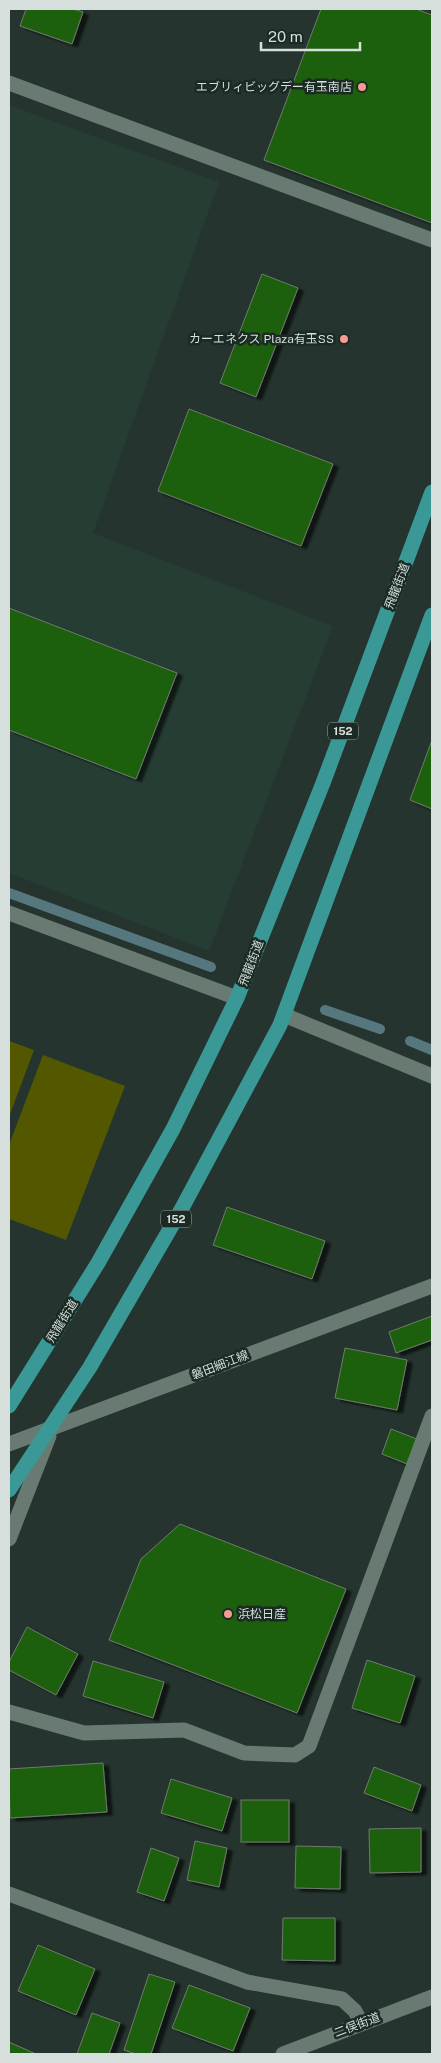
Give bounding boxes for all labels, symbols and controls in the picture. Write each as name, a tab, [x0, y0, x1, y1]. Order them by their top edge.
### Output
scale bar	[261, 20, 360, 52]
text: 20 m	[268, 28, 303, 45]
place label: エブリィビッグデー有玉南店	[196, 80, 352, 94]
marker: エブリィビッグデー有玉南店	[356, 81, 368, 93]
place label: カーエネクス Plaza有玉SS	[189, 332, 334, 346]
marker: カーエネクス Plaza有玉SS	[338, 333, 350, 345]
street label: 飛龍街道	[382, 561, 412, 611]
road number: 152	[328, 722, 358, 739]
street label: 飛龍街道	[236, 938, 266, 988]
road number: 152	[161, 1210, 191, 1228]
street label: 飛龍街道	[43, 1297, 81, 1345]
street label: 磐田細江線	[189, 1348, 251, 1382]
place label: 浜松日産	[238, 1607, 286, 1621]
marker: 浜松日産	[222, 1608, 234, 1620]
street label: 二俣街道	[332, 2010, 382, 2040]

